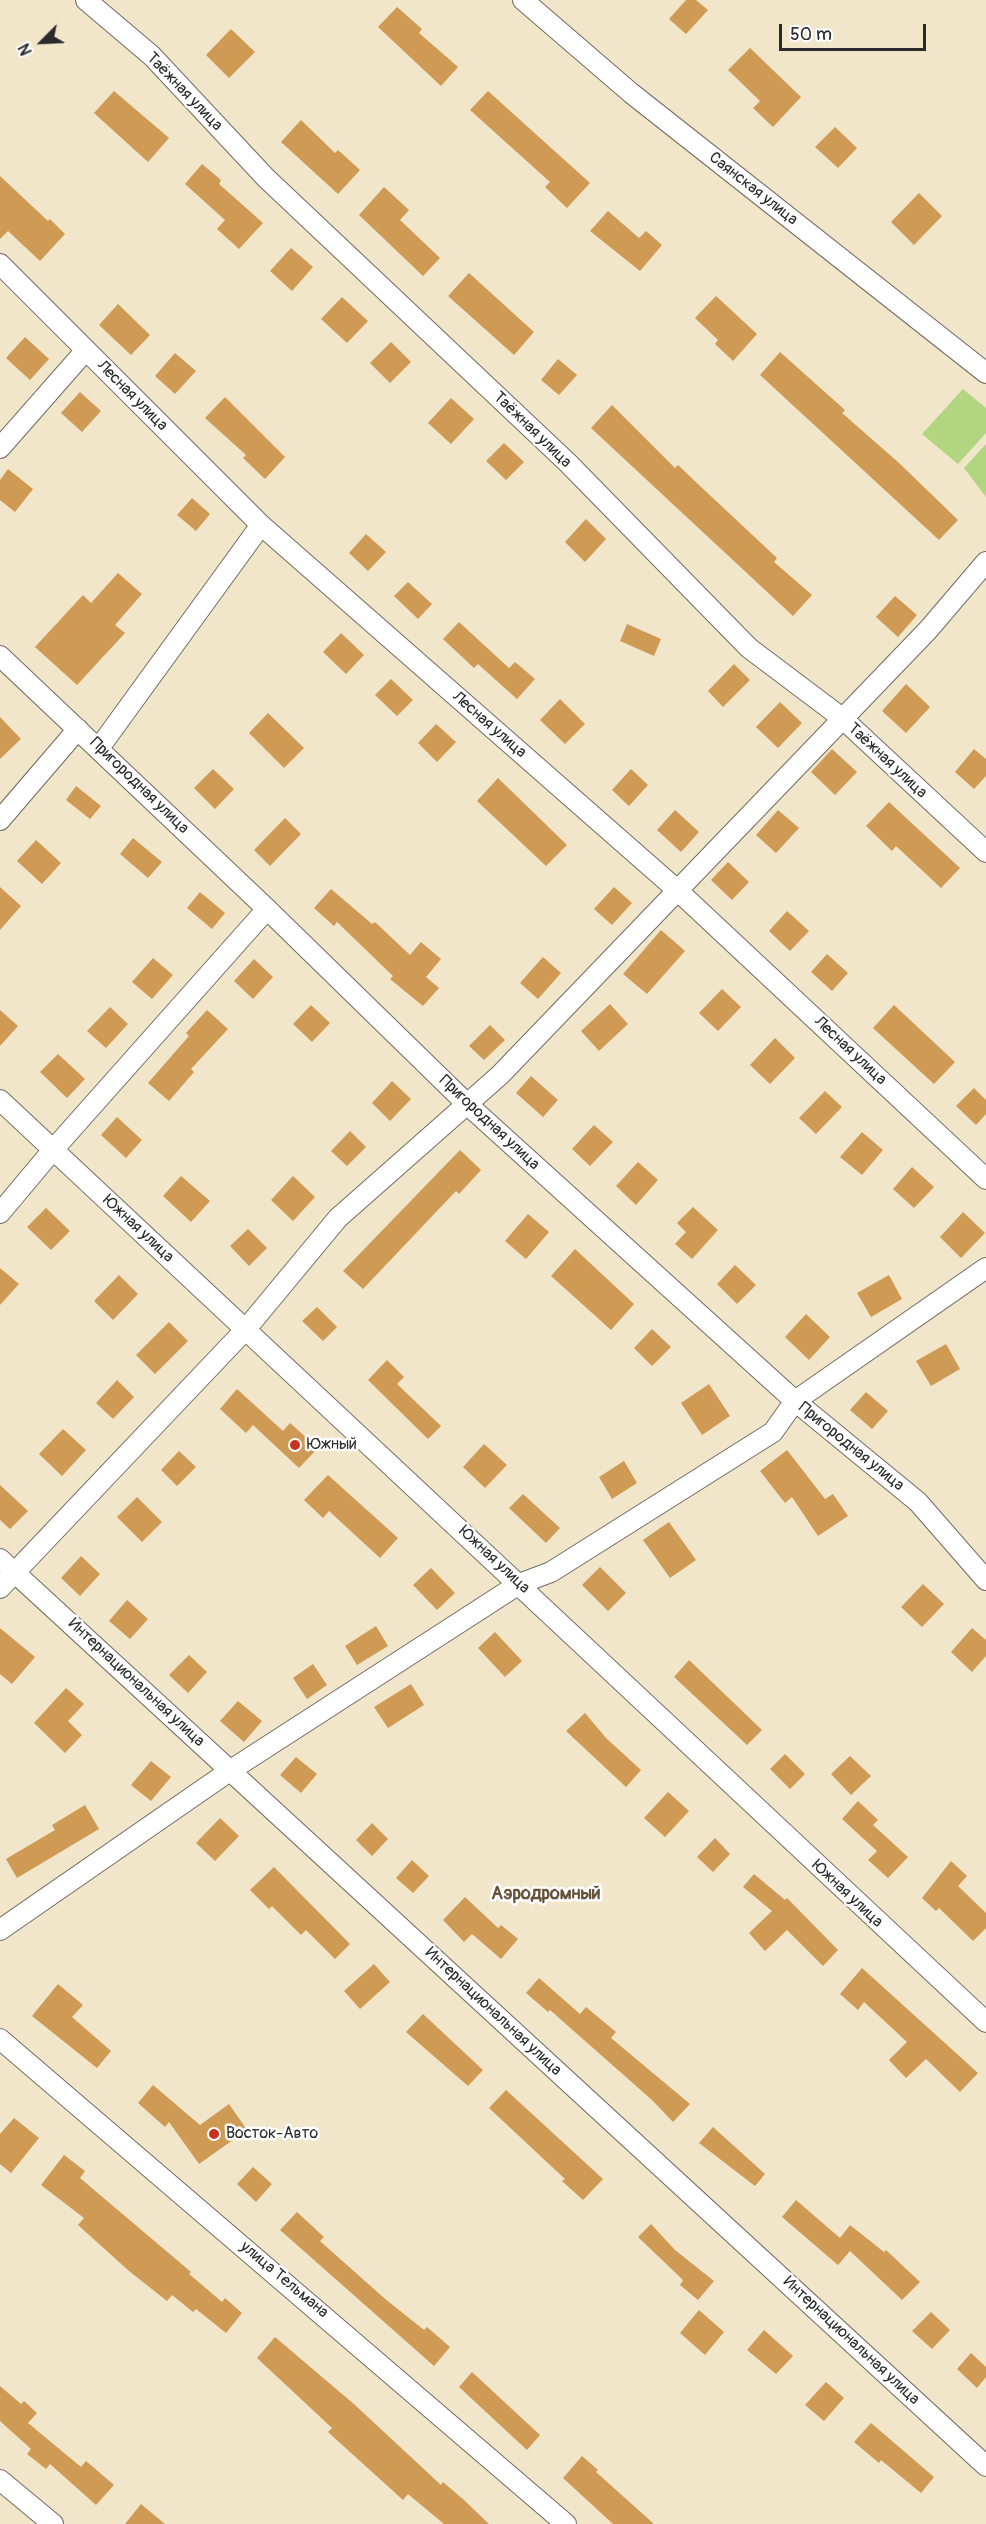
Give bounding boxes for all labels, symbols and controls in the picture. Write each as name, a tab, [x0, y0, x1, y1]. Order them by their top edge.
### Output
north arrow	[12, 12, 72, 72]
scale bar	[782, 12, 929, 50]
text: 50 m	[790, 23, 832, 46]
text: N	[14, 40, 37, 58]
street label: Таёжная улица	[142, 49, 226, 135]
street label: Саянская улица	[705, 148, 801, 230]
street label: Лесная улица	[93, 357, 171, 435]
street label: Таёжная улица	[489, 388, 575, 472]
street label: Лесная улица	[448, 688, 530, 762]
street label: Таёжная улица	[843, 719, 931, 803]
street label: Пригородная улица	[85, 734, 193, 838]
street label: Лесная улица	[810, 1013, 890, 1089]
street label: Пригородная улица	[435, 1072, 543, 1174]
street label: Южная улица	[98, 1191, 178, 1267]
street label: Пригородная улица	[794, 1399, 908, 1495]
place label: Южный	[307, 1435, 357, 1455]
marker: Южный	[288, 1438, 302, 1452]
street label: Южная улица	[454, 1522, 534, 1598]
street label: Интернациональная улица	[64, 1615, 208, 1751]
street label: Южная улица	[807, 1856, 887, 1932]
district label: Аэродромный	[491, 1883, 601, 1905]
street label: Интернациональная улица	[421, 1944, 565, 2080]
place label: Восток-Авто	[226, 2124, 318, 2144]
marker: Восток-Авто	[207, 2127, 221, 2141]
street label: улица Тельмана	[236, 2238, 332, 2322]
street label: Интернациональная улица	[779, 2273, 923, 2409]

